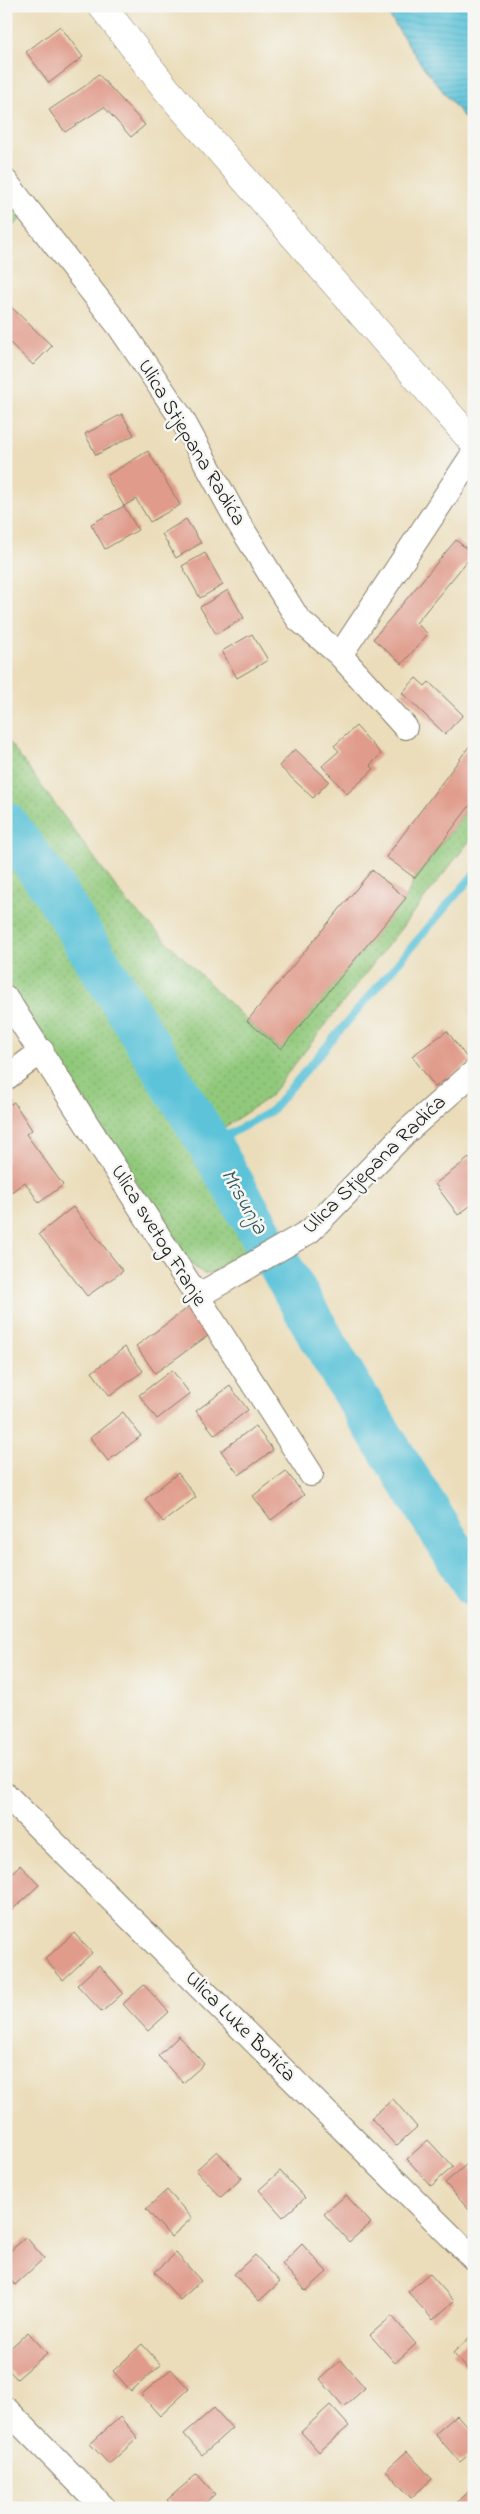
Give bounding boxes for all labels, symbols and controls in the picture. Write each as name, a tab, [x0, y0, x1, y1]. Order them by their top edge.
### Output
street label: Ulica Stjepana Radića	[129, 354, 253, 532]
street label: Ulica Stjepana Radića	[296, 1088, 454, 1242]
street label: Ulica svetog Franje	[101, 1159, 214, 1314]
water label: Mrsunja	[211, 1163, 275, 1242]
street label: Ulica Luke Botića	[178, 1965, 302, 2089]

